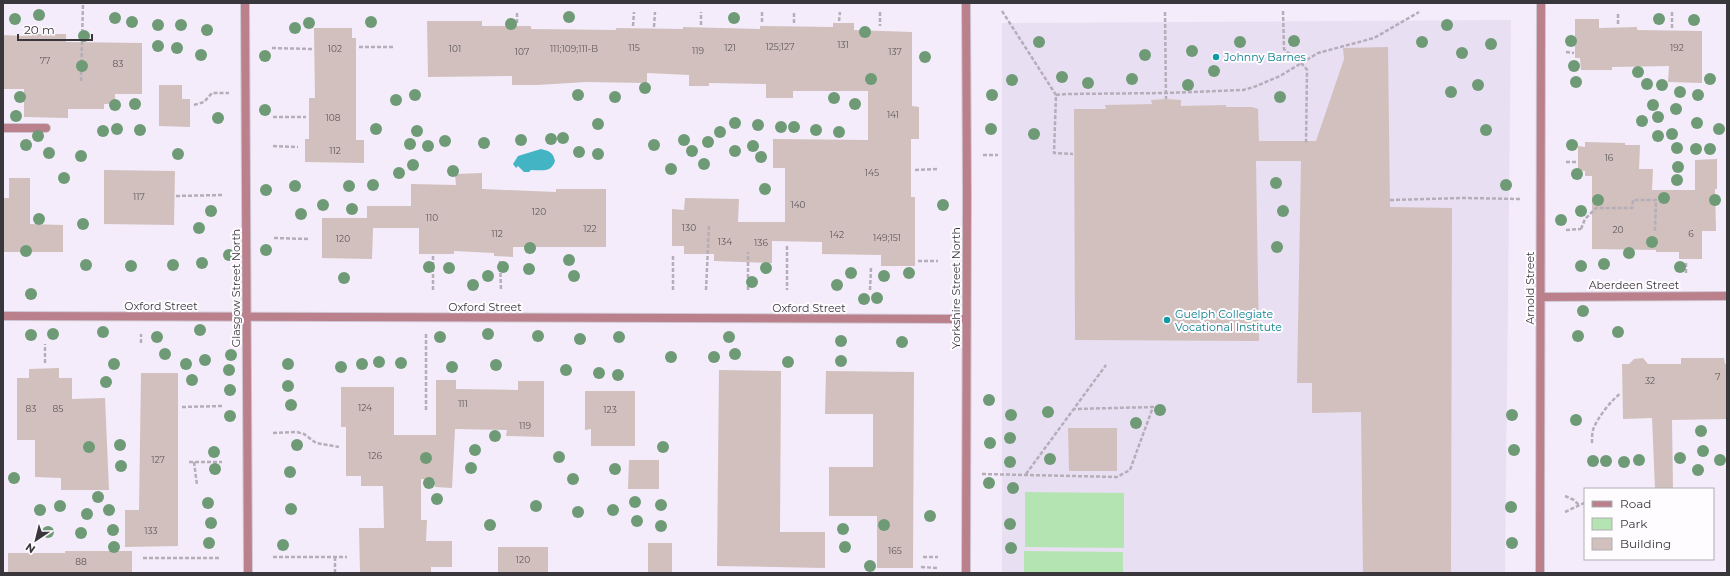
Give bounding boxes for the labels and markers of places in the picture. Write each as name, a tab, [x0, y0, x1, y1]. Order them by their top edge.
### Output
place label: Johnny Barnes	[1223, 50, 1307, 64]
marker: Johnny Barnes	[1211, 52, 1221, 62]
place label: Guelph Collegiate Vocational Institute	[1175, 307, 1282, 334]
marker: Guelph Collegiate Vocational Institute	[1162, 315, 1172, 325]

